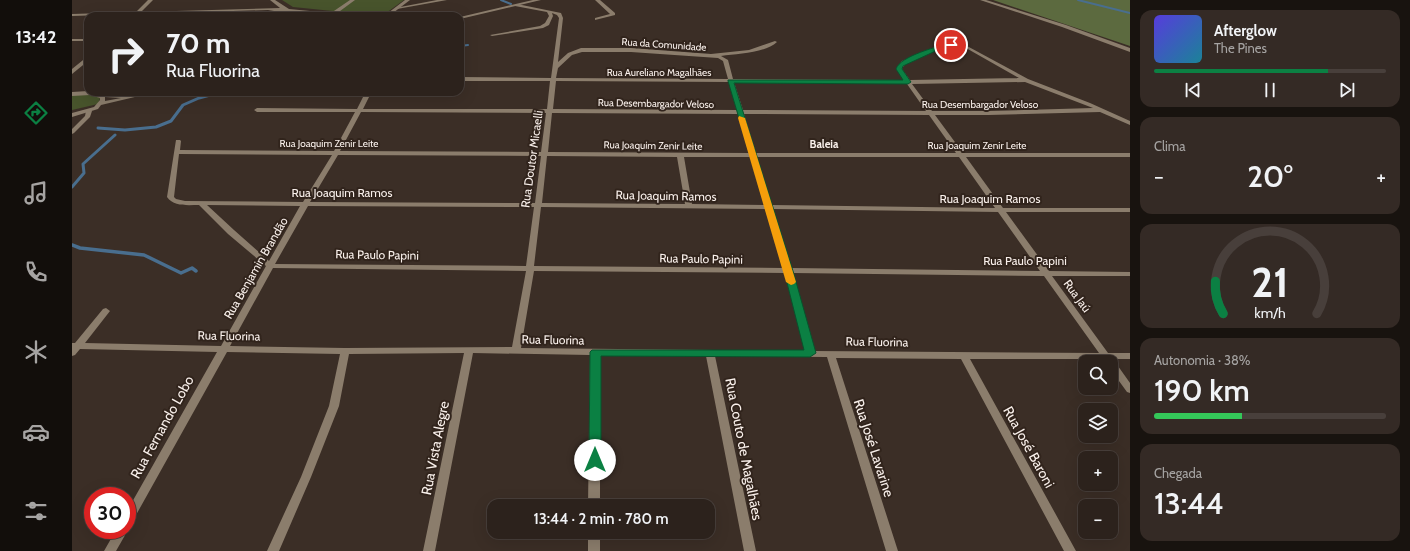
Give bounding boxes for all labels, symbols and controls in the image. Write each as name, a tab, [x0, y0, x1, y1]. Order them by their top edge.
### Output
text: Afterglow	[1214, 22, 1277, 40]
text: 13:42	[15, 26, 57, 48]
text: 70 m	[166, 26, 230, 60]
icon: right	[100, 28, 152, 80]
pin	[934, 28, 968, 62]
icon: arrive	[940, 34, 962, 56]
street label: Rua da Comunidade	[621, 35, 707, 54]
text: The Pines	[1214, 40, 1267, 56]
text: Rua Fluorina	[166, 60, 260, 82]
street label: Rua Aureliano Magalhães	[607, 66, 711, 79]
icon: previous	[1182, 79, 1204, 101]
icon: pause	[1259, 79, 1281, 101]
icon: next	[1336, 79, 1358, 101]
street label: Rua Desembargador Veloso	[598, 96, 715, 111]
street label: Rua Desembargador Veloso	[922, 98, 1039, 111]
icon: directions	[22, 99, 50, 127]
street label: Rua Doutor Micaelli	[517, 109, 546, 209]
street label: Rua Joaquim Zenir Leite	[280, 137, 378, 150]
district label: Baleia	[810, 137, 839, 151]
street label: Rua Joaquim Zenir Leite	[603, 138, 703, 153]
text: Clima	[1154, 138, 1185, 154]
street label: Rua Joaquim Zenir Leite	[928, 139, 1026, 152]
text: 20°	[1247, 158, 1293, 195]
text: −	[1154, 163, 1164, 190]
text: +	[1376, 163, 1386, 190]
icon: music	[22, 179, 50, 207]
street label: Rua Joaquim Ramos	[292, 185, 392, 200]
street label: Rua Joaquim Ramos	[615, 187, 717, 204]
street label: Rua Joaquim Ramos	[940, 191, 1040, 206]
street label: Rua Benjamin Brandão	[220, 214, 291, 321]
street label: Rua Paulo Papini	[335, 246, 419, 263]
street label: Rua Paulo Papini	[659, 250, 743, 267]
street label: Rua Paulo Papini	[983, 253, 1067, 268]
text: 21	[1251, 256, 1289, 306]
icon: phone	[22, 258, 50, 286]
street label: Rua Jaú	[1061, 276, 1094, 315]
text: km/h	[1254, 303, 1286, 321]
street label: Rua Fluorina	[198, 327, 261, 344]
street label: Rua Fluorina	[522, 331, 585, 348]
street label: Rua Fluorina	[846, 333, 909, 350]
icon: climate	[22, 338, 50, 366]
text: Autonomia · 38%	[1154, 352, 1251, 368]
map controls	[1078, 355, 1118, 539]
button: search	[1078, 355, 1118, 395]
street label: Rua Fernando Lobo	[126, 372, 198, 482]
text: 190 km	[1154, 372, 1250, 409]
street label: Rua Couto de Magalhães	[721, 376, 767, 522]
street label: Rua José Lavarine	[850, 397, 898, 499]
street label: Rua Vista Alegre	[417, 400, 453, 496]
street label: Rua José Baroni	[999, 403, 1059, 491]
button: layers	[1078, 403, 1118, 443]
icon: car	[22, 418, 50, 446]
position arrow	[574, 439, 616, 481]
button: +	[1078, 451, 1118, 491]
text: Chegada	[1154, 465, 1202, 481]
text: 13:44	[1154, 485, 1224, 522]
speed limit sign: 30	[84, 487, 136, 539]
icon: filters	[22, 497, 50, 525]
button: −	[1078, 499, 1118, 539]
text: 13:44 · 2 min · 780 m	[533, 510, 669, 528]

